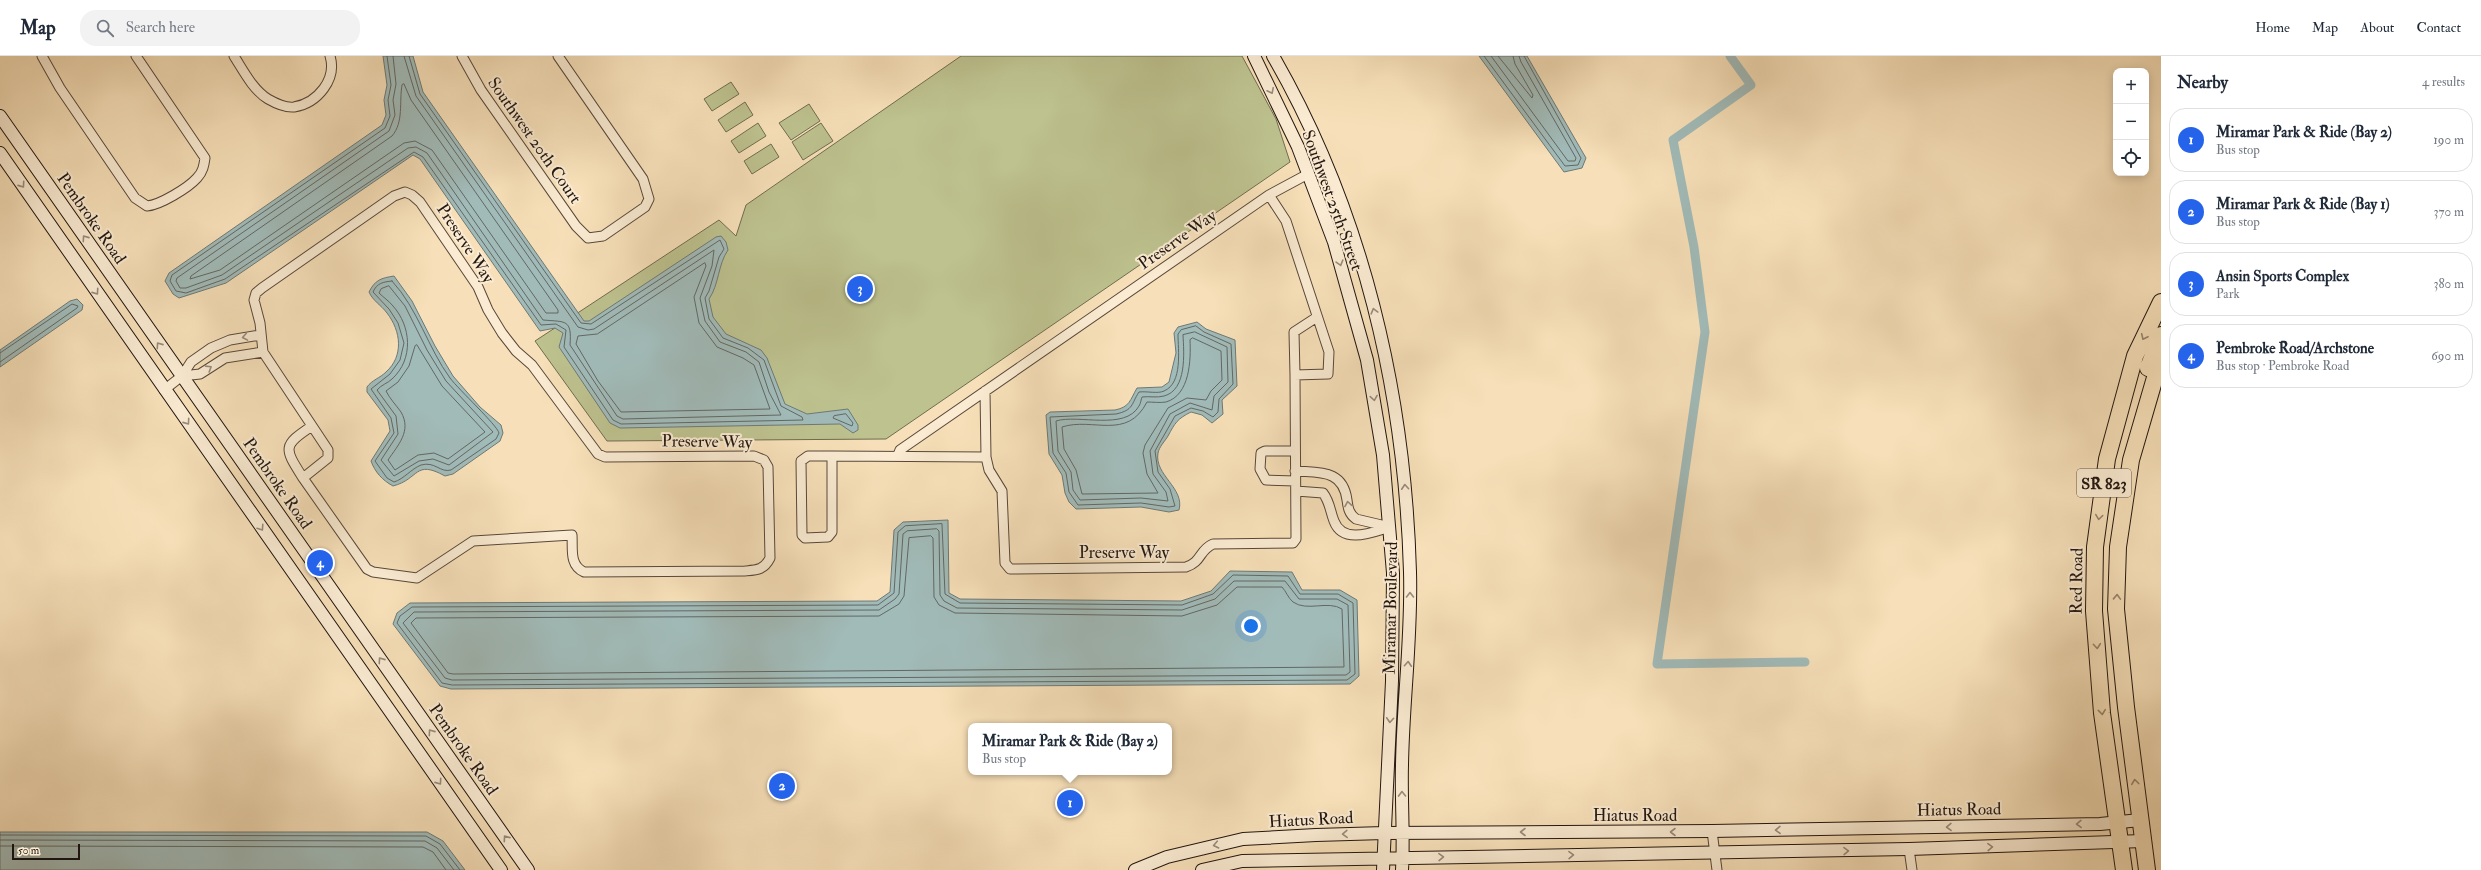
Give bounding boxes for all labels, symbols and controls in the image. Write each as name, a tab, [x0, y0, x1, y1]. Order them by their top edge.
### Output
search box	[80, 10, 360, 46]
text: Map	[20, 16, 56, 40]
icon: search	[94, 17, 116, 39]
text: Search here	[126, 18, 195, 37]
text: Home	[2255, 19, 2290, 36]
text: Map	[2312, 19, 2338, 36]
text: About	[2360, 19, 2394, 36]
text: Contact	[2416, 19, 2461, 36]
map controls	[2113, 68, 2149, 176]
button: +	[2113, 68, 2149, 104]
text: Nearby	[2177, 72, 2228, 93]
street label: Southwest 20th Court	[483, 73, 586, 208]
text: 4 results	[2422, 74, 2465, 90]
one-way arrow	[1266, 87, 1274, 94]
button: −	[2113, 104, 2149, 140]
text: Miramar Park & Ride (Bay 2)	[2216, 123, 2392, 142]
street label: Southwest 25th Street	[1297, 127, 1368, 274]
text: 1	[2189, 132, 2193, 148]
text: 190 m	[2433, 132, 2464, 148]
button: locate	[2113, 140, 2149, 176]
text: Bus stop	[2216, 142, 2260, 158]
street label: Pembroke Road	[52, 169, 131, 268]
one-way arrow	[17, 180, 24, 187]
text: Miramar Park & Ride (Bay 1)	[2216, 195, 2390, 214]
street label: Preserve Way	[431, 200, 499, 288]
text: 2	[2188, 204, 2194, 220]
text: 370 m	[2434, 204, 2464, 220]
street label: Preserve Way	[1134, 205, 1221, 275]
text: Bus stop	[2216, 214, 2260, 230]
one-way arrow	[83, 236, 90, 243]
one-way arrow	[1335, 260, 1344, 267]
text: Ansin Sports Complex	[2216, 267, 2349, 286]
pin: 3	[847, 274, 873, 304]
text: 3	[2189, 276, 2194, 292]
text: 380 m	[2433, 276, 2464, 292]
text: Park	[2216, 286, 2240, 302]
one-way arrow	[91, 287, 98, 294]
one-way arrow	[1371, 308, 1379, 314]
one-way arrow	[242, 332, 248, 341]
one-way arrow	[2141, 333, 2149, 341]
text: Pembroke Road/Archstone	[2216, 339, 2374, 358]
one-way arrow	[156, 342, 164, 349]
text: 4	[2187, 348, 2195, 364]
text: 690 m	[2431, 348, 2464, 364]
text: Bus stop · Pembroke Road	[2216, 358, 2349, 374]
one-way arrow	[205, 366, 212, 373]
one-way arrow	[1369, 395, 1378, 402]
one-way arrow	[182, 417, 189, 424]
street label: Preserve Way	[662, 430, 753, 454]
street label: Pembroke Road	[238, 434, 317, 533]
road number: SR 823	[2077, 469, 2131, 497]
one-way arrow	[1400, 484, 1409, 490]
one-way arrow	[1344, 501, 1353, 507]
one-way arrow	[2095, 514, 2104, 520]
one-way arrow	[256, 524, 264, 531]
street label: Miramar Boulevard	[1379, 541, 1402, 675]
street label: Preserve Way	[1079, 542, 1170, 564]
street label: Red Road	[2065, 547, 2088, 615]
pin: 4	[307, 548, 333, 578]
one-way arrow	[1406, 592, 1414, 598]
one-way arrow	[2112, 594, 2121, 600]
your location	[1241, 616, 1261, 636]
one-way arrow	[2092, 643, 2101, 649]
one-way arrow	[378, 657, 386, 664]
one-way arrow	[1404, 661, 1413, 667]
street label: Pembroke Road	[424, 700, 503, 799]
one-way arrow	[2098, 709, 2107, 715]
one-way arrow	[1385, 717, 1394, 723]
popup	[968, 723, 1172, 775]
one-way arrow	[428, 729, 436, 736]
text: Miramar Park & Ride (Bay 2)	[982, 732, 1158, 751]
text: Bus stop	[982, 751, 1026, 767]
pin: 2	[769, 771, 795, 801]
one-way arrow	[434, 777, 441, 784]
one-way arrow	[2131, 779, 2140, 785]
pin: 1	[1057, 788, 1083, 818]
one-way arrow	[1398, 791, 1407, 797]
street label: Hiatus Road	[1916, 798, 2002, 821]
street label: Hiatus Road	[1593, 805, 1678, 826]
street label: Hiatus Road	[1268, 807, 1354, 832]
one-way arrow	[2076, 820, 2082, 828]
one-way arrow	[1946, 822, 1952, 831]
one-way arrow	[1775, 826, 1781, 834]
one-way arrow	[1520, 828, 1526, 836]
one-way arrow	[1670, 828, 1676, 836]
one-way arrow	[1342, 830, 1348, 838]
one-way arrow	[503, 835, 510, 842]
one-way arrow	[1213, 841, 1219, 849]
scale bar	[12, 842, 80, 861]
one-way arrow	[1987, 843, 1993, 851]
text: 50 m	[18, 844, 39, 857]
one-way arrow	[1843, 847, 1849, 855]
one-way arrow	[1568, 851, 1574, 859]
one-way arrow	[1438, 853, 1444, 861]

